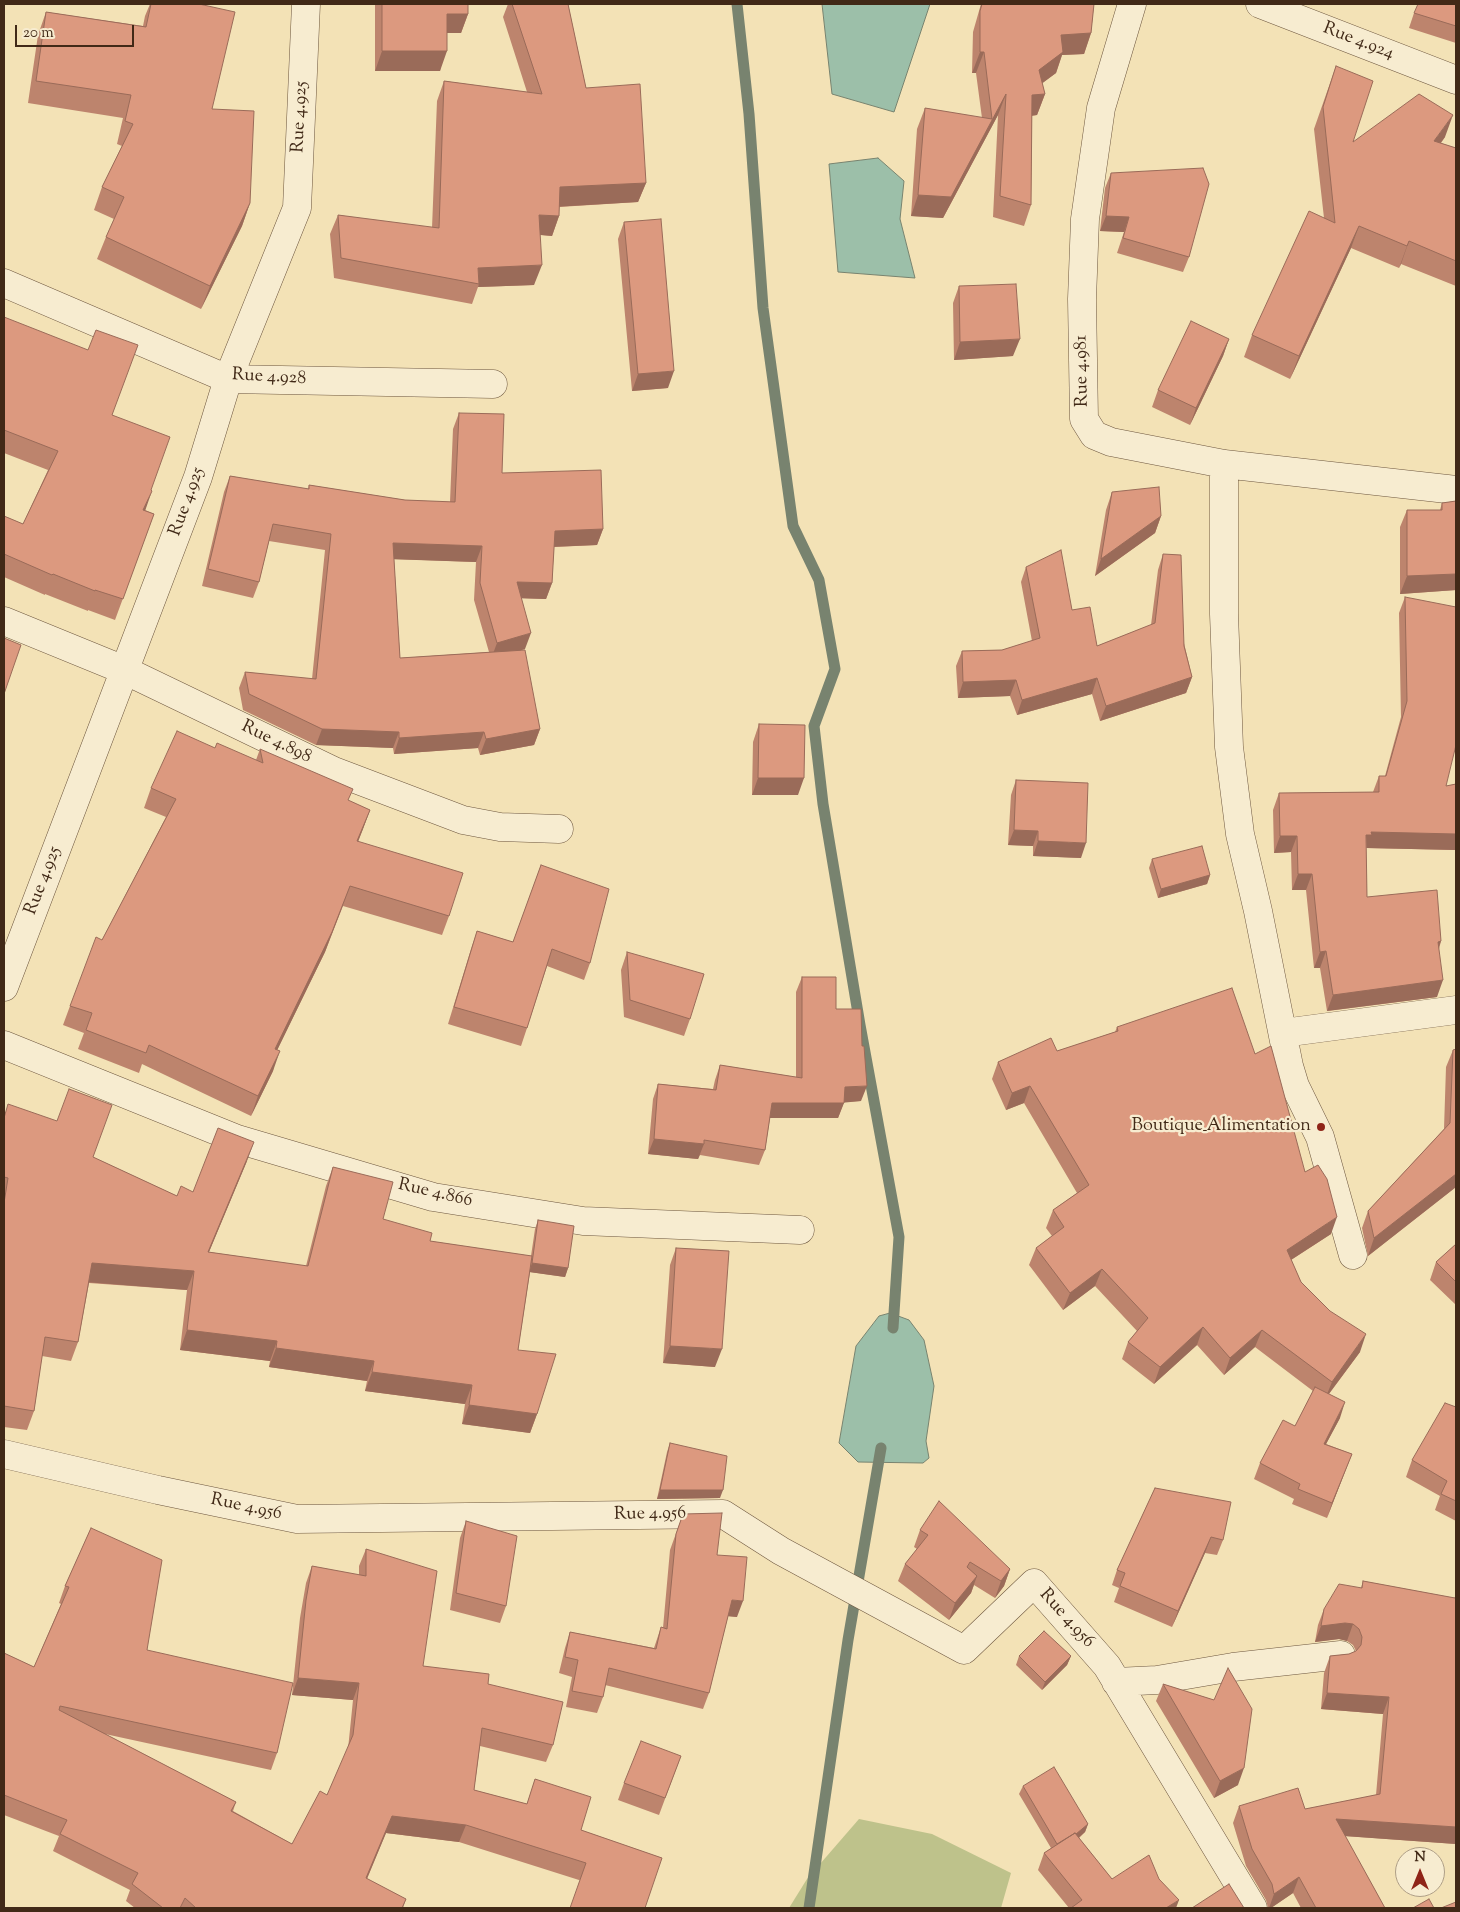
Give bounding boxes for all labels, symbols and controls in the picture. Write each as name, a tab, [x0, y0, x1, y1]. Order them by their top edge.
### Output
scale bar	[18, 15, 136, 47]
street label: Rue 4.924	[1319, 19, 1397, 65]
text: 20 m	[23, 23, 54, 44]
street label: Rue 4.925	[288, 81, 314, 153]
street label: Rue 4.981	[1072, 335, 1094, 407]
street label: Rue 4.928	[231, 365, 307, 391]
street label: Rue 4.925	[166, 465, 210, 539]
street label: Rue 4.898	[237, 717, 315, 769]
street label: Rue 4.925	[21, 844, 67, 918]
place label: Boutique_Alimentation	[1132, 1116, 1311, 1138]
marker: Boutique_Alimentation	[1315, 1121, 1327, 1133]
street label: Rue 4.866	[396, 1175, 474, 1213]
street label: Rue 4.956	[208, 1490, 284, 1526]
street label: Rue 4.956	[614, 1504, 686, 1526]
street label: Rue 4.956	[1034, 1585, 1098, 1653]
north arrow	[1395, 1847, 1445, 1897]
text: N	[1414, 1848, 1426, 1868]

